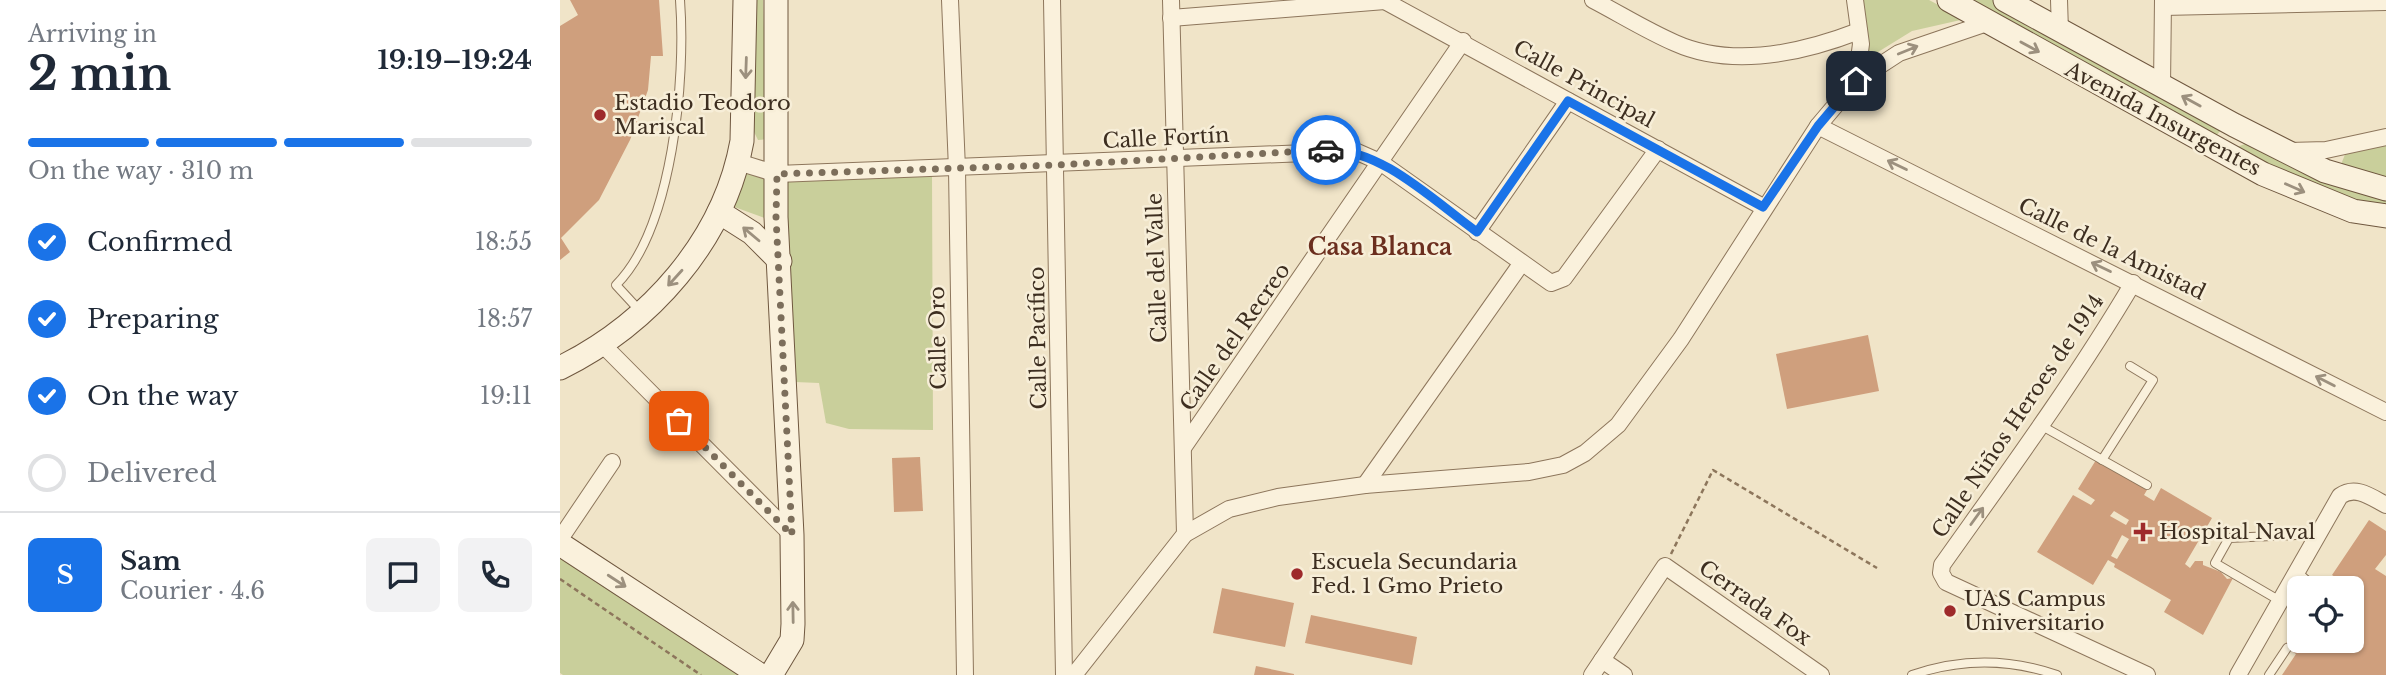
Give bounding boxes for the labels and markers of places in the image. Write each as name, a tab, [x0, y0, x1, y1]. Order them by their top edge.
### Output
pin	[1826, 51, 1886, 111]
place label: Estadio Teodoro Mariscal	[614, 90, 791, 140]
marker: Estadio Teodoro Mariscal	[592, 107, 608, 123]
pin	[649, 391, 709, 451]
place label: Hospital Naval	[2159, 519, 2316, 545]
marker: Hospital Naval	[2133, 522, 2153, 542]
place label: Escuela Secundaria Fed. 1 Gmo Prieto	[1311, 549, 1518, 599]
marker: Escuela Secundaria Fed. 1 Gmo Prieto	[1289, 566, 1305, 582]
place label: UAS Campus Universitario	[1964, 586, 2106, 636]
marker: UAS Campus Universitario	[1942, 603, 1958, 619]

